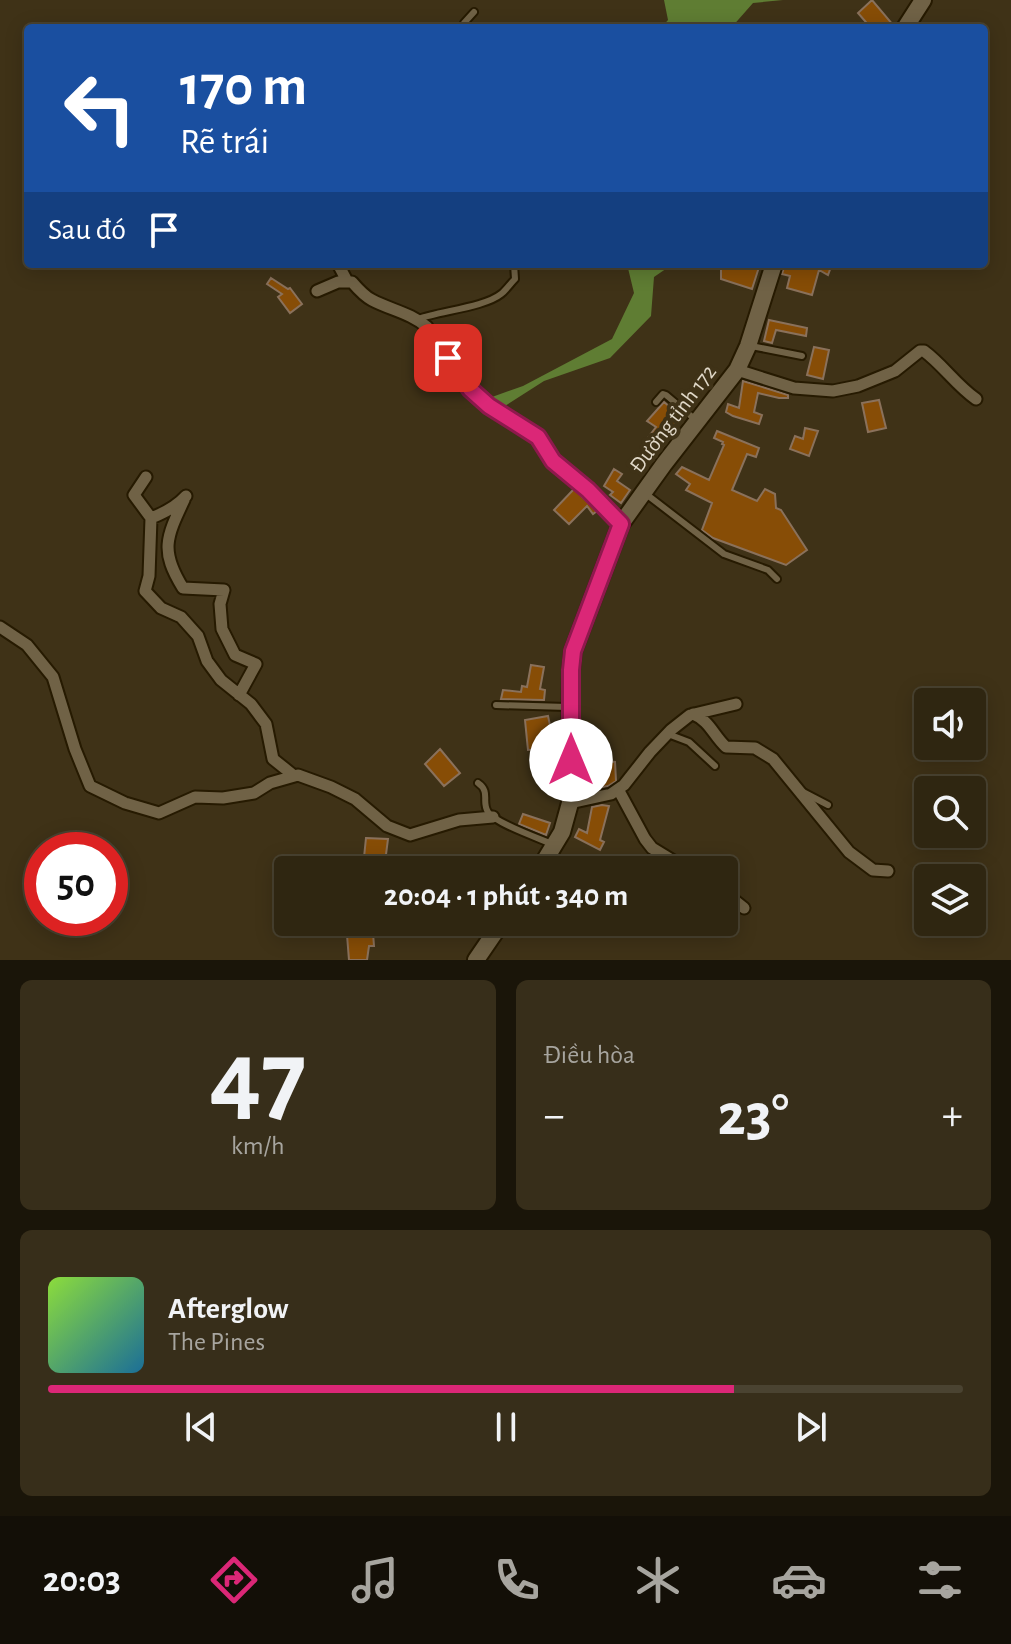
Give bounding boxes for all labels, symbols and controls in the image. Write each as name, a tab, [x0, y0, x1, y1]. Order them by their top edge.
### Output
icon: left	[48, 56, 152, 160]
text: 170 m	[180, 59, 307, 115]
text: Rẽ trái	[180, 124, 269, 160]
icon: arrive	[142, 208, 186, 252]
text: Sau đó	[48, 215, 126, 245]
pin	[414, 324, 482, 392]
icon: arrive	[426, 336, 470, 380]
street label: Đường tỉnh 172	[625, 361, 720, 477]
map controls	[914, 688, 986, 936]
button: sound	[914, 688, 986, 760]
position arrow	[529, 718, 613, 802]
button: search	[914, 776, 986, 848]
speed limit sign: 50	[24, 832, 128, 936]
button: layers	[914, 864, 986, 936]
text: 20:04 · 1 phút · 340 m	[384, 881, 628, 911]
text: 47	[209, 1027, 306, 1131]
text: Điều hòa	[544, 1042, 635, 1068]
text: 23°	[717, 1086, 789, 1146]
text: −	[544, 1094, 565, 1138]
text: +	[942, 1094, 963, 1138]
text: km/h	[231, 1133, 285, 1159]
text: Afterglow	[168, 1294, 289, 1324]
text: The Pines	[168, 1329, 265, 1355]
icon: previous	[179, 1405, 223, 1449]
icon: pause	[484, 1405, 528, 1449]
icon: next	[789, 1405, 833, 1449]
icon: directions	[206, 1552, 262, 1608]
icon: music	[347, 1552, 403, 1608]
icon: phone	[489, 1552, 545, 1608]
icon: climate	[630, 1552, 686, 1608]
icon: car	[771, 1552, 827, 1608]
icon: filters	[912, 1552, 968, 1608]
text: 20:03	[43, 1562, 121, 1598]

